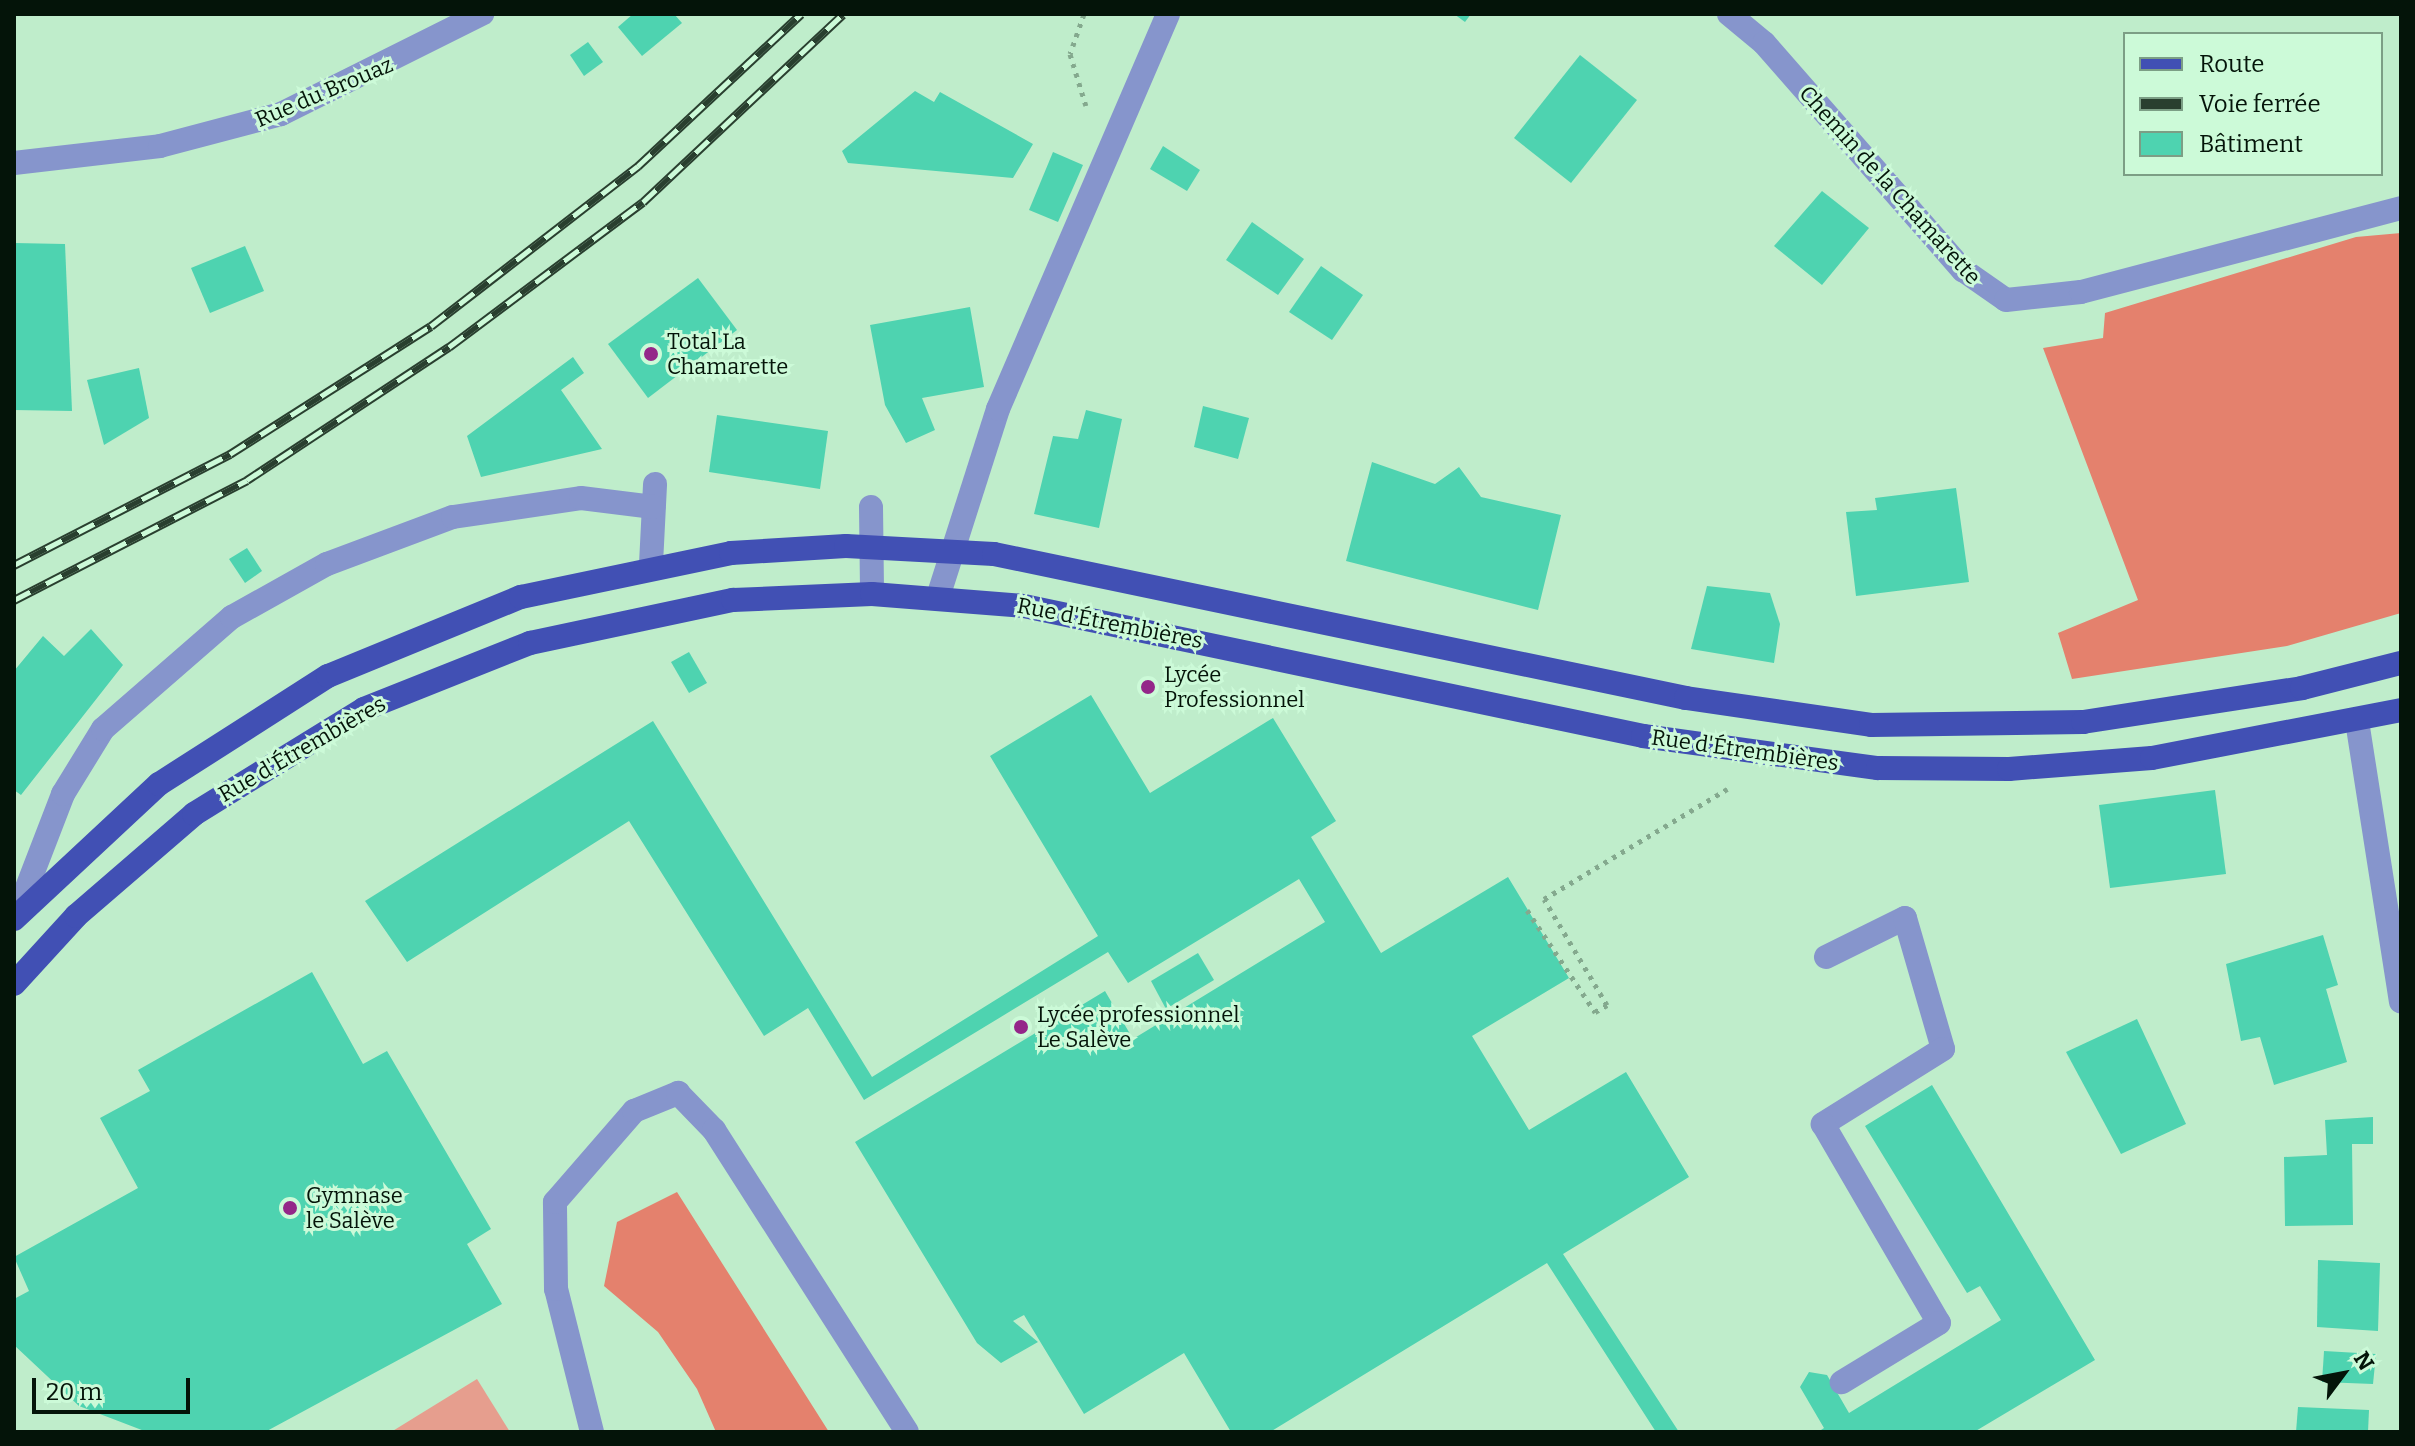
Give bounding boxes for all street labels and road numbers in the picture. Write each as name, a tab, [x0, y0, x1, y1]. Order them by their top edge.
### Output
street label: Rue du Brouaz	[251, 51, 397, 133]
street label: Chemin de la Chamarette	[1794, 80, 1986, 290]
street label: Rue d'Étrembières	[1015, 592, 1205, 654]
street label: Rue d'Étrembières	[214, 690, 390, 808]
street label: Rue d'Étrembières	[1650, 724, 1840, 776]

